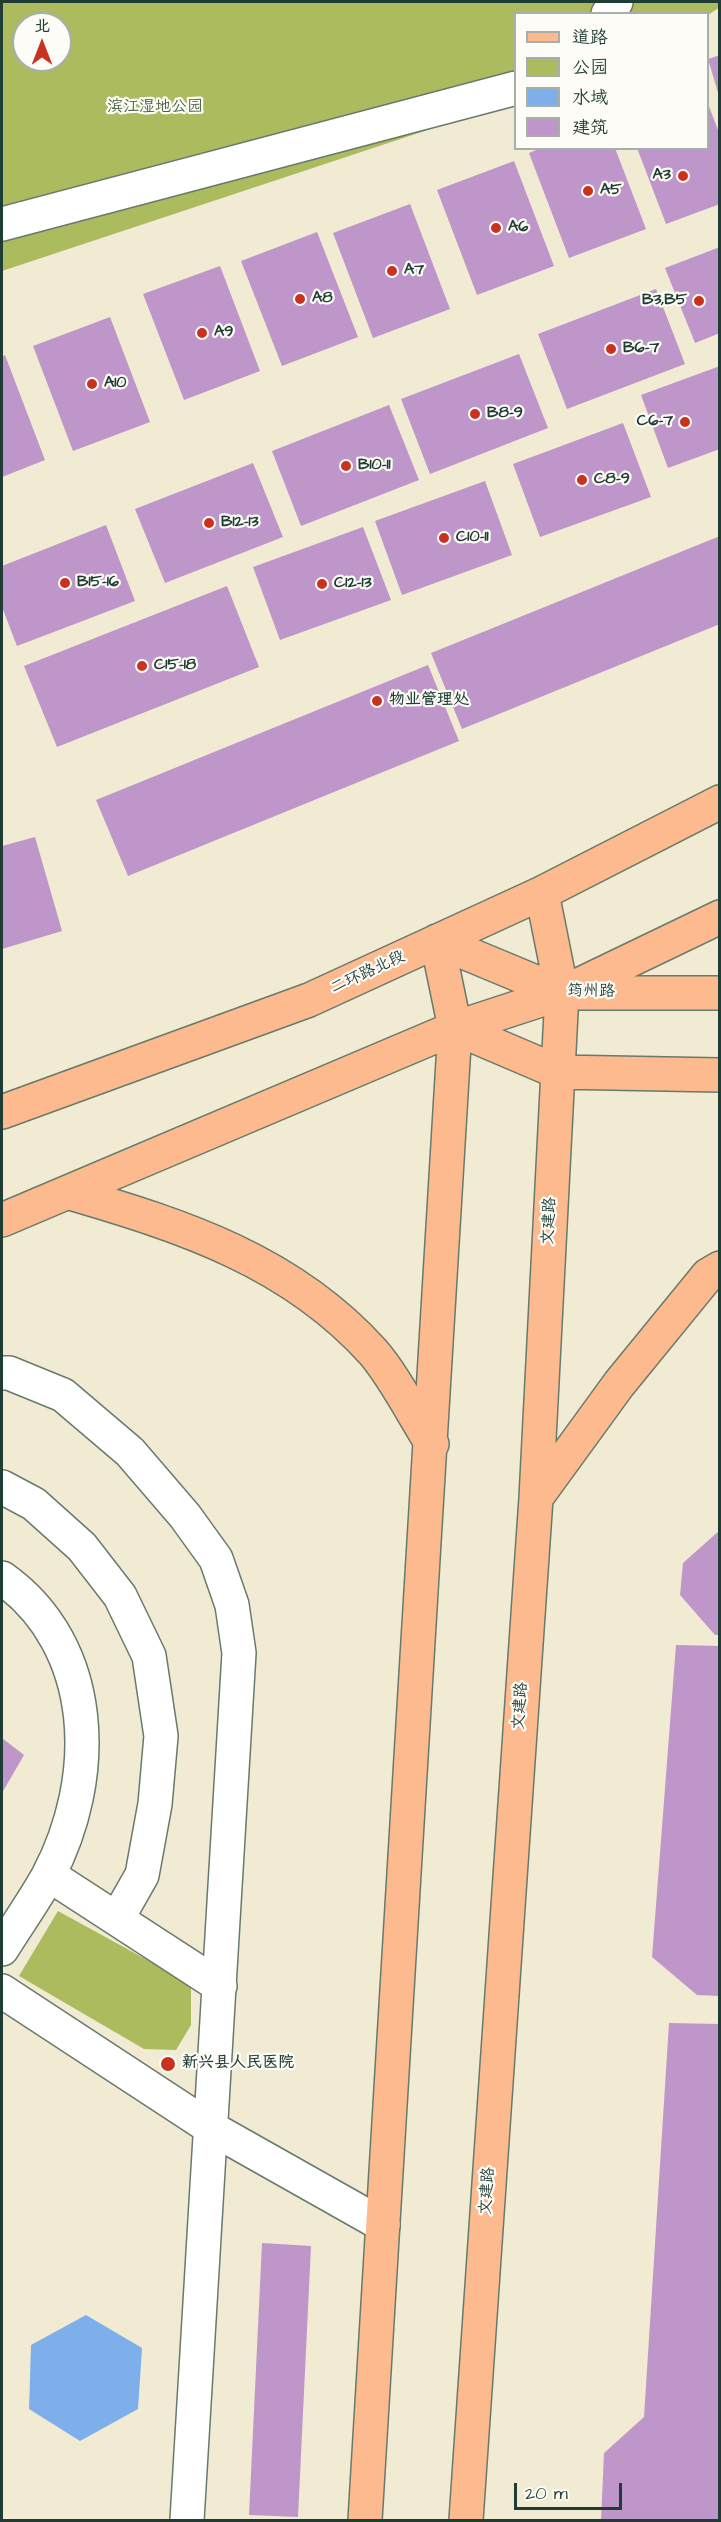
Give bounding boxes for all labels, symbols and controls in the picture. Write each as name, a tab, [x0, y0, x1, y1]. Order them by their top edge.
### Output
north arrow	[12, 12, 72, 72]
legend	[514, 12, 709, 150]
text: 北	[34, 15, 50, 37]
text: 道路	[572, 25, 608, 50]
text: 公园	[572, 55, 608, 80]
text: 水域	[572, 85, 608, 110]
park label: 滨江湿地公园	[107, 98, 203, 118]
text: 建筑	[572, 115, 608, 140]
place label: A3	[653, 166, 671, 186]
marker: A3	[676, 169, 690, 183]
place label: A5	[600, 181, 622, 201]
marker: A5	[581, 184, 595, 198]
place label: A6	[508, 218, 528, 238]
marker: A6	[489, 221, 503, 235]
place label: A7	[404, 261, 424, 281]
marker: A7	[385, 264, 399, 278]
place label: A8	[312, 289, 333, 309]
place label: B3,B5	[642, 291, 687, 311]
marker: A8	[293, 292, 307, 306]
marker: B3,B5	[692, 294, 706, 308]
place label: A9	[214, 323, 233, 343]
marker: A9	[195, 326, 209, 340]
place label: B6-7	[623, 339, 659, 359]
marker: B6-7	[604, 342, 618, 356]
place label: A10	[104, 374, 126, 394]
marker: A10	[85, 377, 99, 391]
place label: B8-9	[487, 404, 523, 424]
marker: B8-9	[468, 407, 482, 421]
place label: C6-7	[637, 412, 673, 432]
marker: C6-7	[678, 415, 692, 429]
place label: B10-11	[358, 456, 391, 476]
marker: B10-11	[339, 459, 353, 473]
place label: C8-9	[594, 470, 630, 490]
marker: C8-9	[575, 473, 589, 487]
place label: B12-13	[221, 513, 259, 533]
marker: B12-13	[202, 516, 216, 530]
place label: C10-11	[456, 528, 489, 548]
marker: C10-11	[437, 531, 451, 545]
place label: B15-16	[77, 573, 119, 593]
place label: C12-13	[334, 574, 372, 594]
marker: B15-16	[58, 576, 72, 590]
marker: C12-13	[315, 577, 329, 591]
place label: C15-18	[154, 656, 196, 676]
marker: C15-18	[135, 659, 149, 673]
place label: 物业管理处	[389, 691, 469, 711]
marker: 物业管理处	[370, 694, 384, 708]
street label: 二环路北段	[328, 947, 408, 999]
street label: 筠州路	[567, 982, 615, 1002]
street label: 文建路	[539, 1197, 561, 1245]
street label: 文建路	[510, 1681, 532, 1731]
place label: 新兴县人民医院	[182, 2054, 294, 2074]
marker: 新兴县人民医院	[159, 2055, 177, 2073]
street label: 文建路	[477, 2166, 499, 2216]
scale bar	[517, 2471, 625, 2509]
text: 20 m	[525, 2481, 568, 2506]

